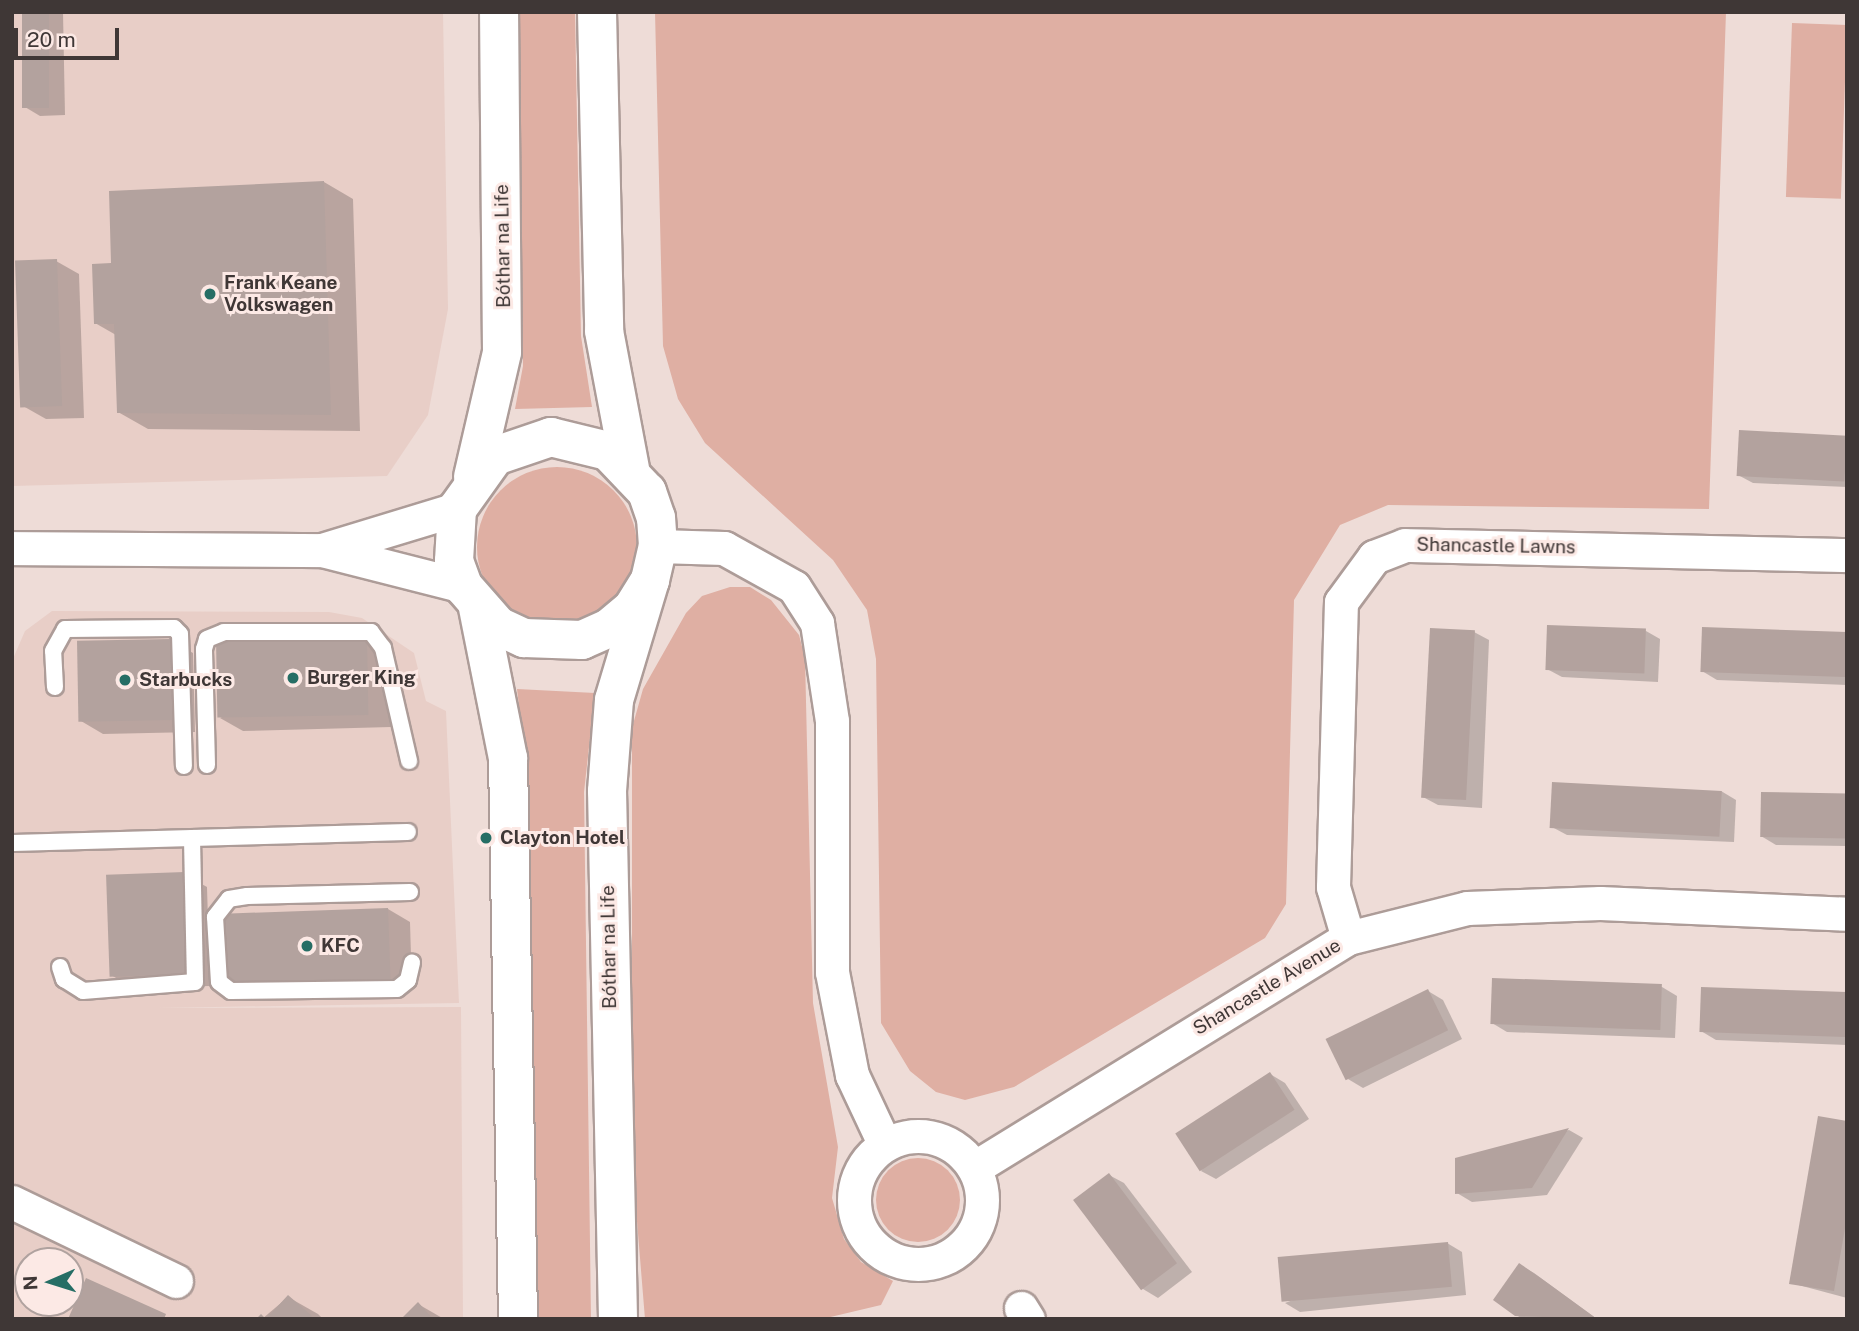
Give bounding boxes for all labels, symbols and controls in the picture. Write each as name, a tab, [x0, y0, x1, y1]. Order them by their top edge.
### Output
scale bar	[18, 14, 122, 58]
text: 20 m	[27, 27, 76, 52]
street label: Bóthar na Life	[491, 184, 515, 308]
place label: Frank Keane Volkswagen	[224, 272, 337, 316]
marker: Frank Keane Volkswagen	[202, 286, 218, 302]
street label: Shancastle Lawns	[1416, 533, 1576, 559]
place label: Burger King	[307, 667, 416, 689]
place label: Starbucks	[139, 669, 232, 691]
marker: Burger King	[285, 670, 301, 686]
marker: Starbucks	[117, 672, 133, 688]
place label: Clayton Hotel	[500, 827, 625, 849]
marker: Clayton Hotel	[478, 830, 494, 846]
street label: Bóthar na Life	[597, 885, 621, 1009]
street label: Shancastle Avenue	[1189, 934, 1345, 1040]
place label: KFC	[321, 935, 360, 957]
marker: KFC	[299, 938, 315, 954]
north arrow	[14, 1247, 84, 1317]
text: N	[19, 1275, 41, 1291]

